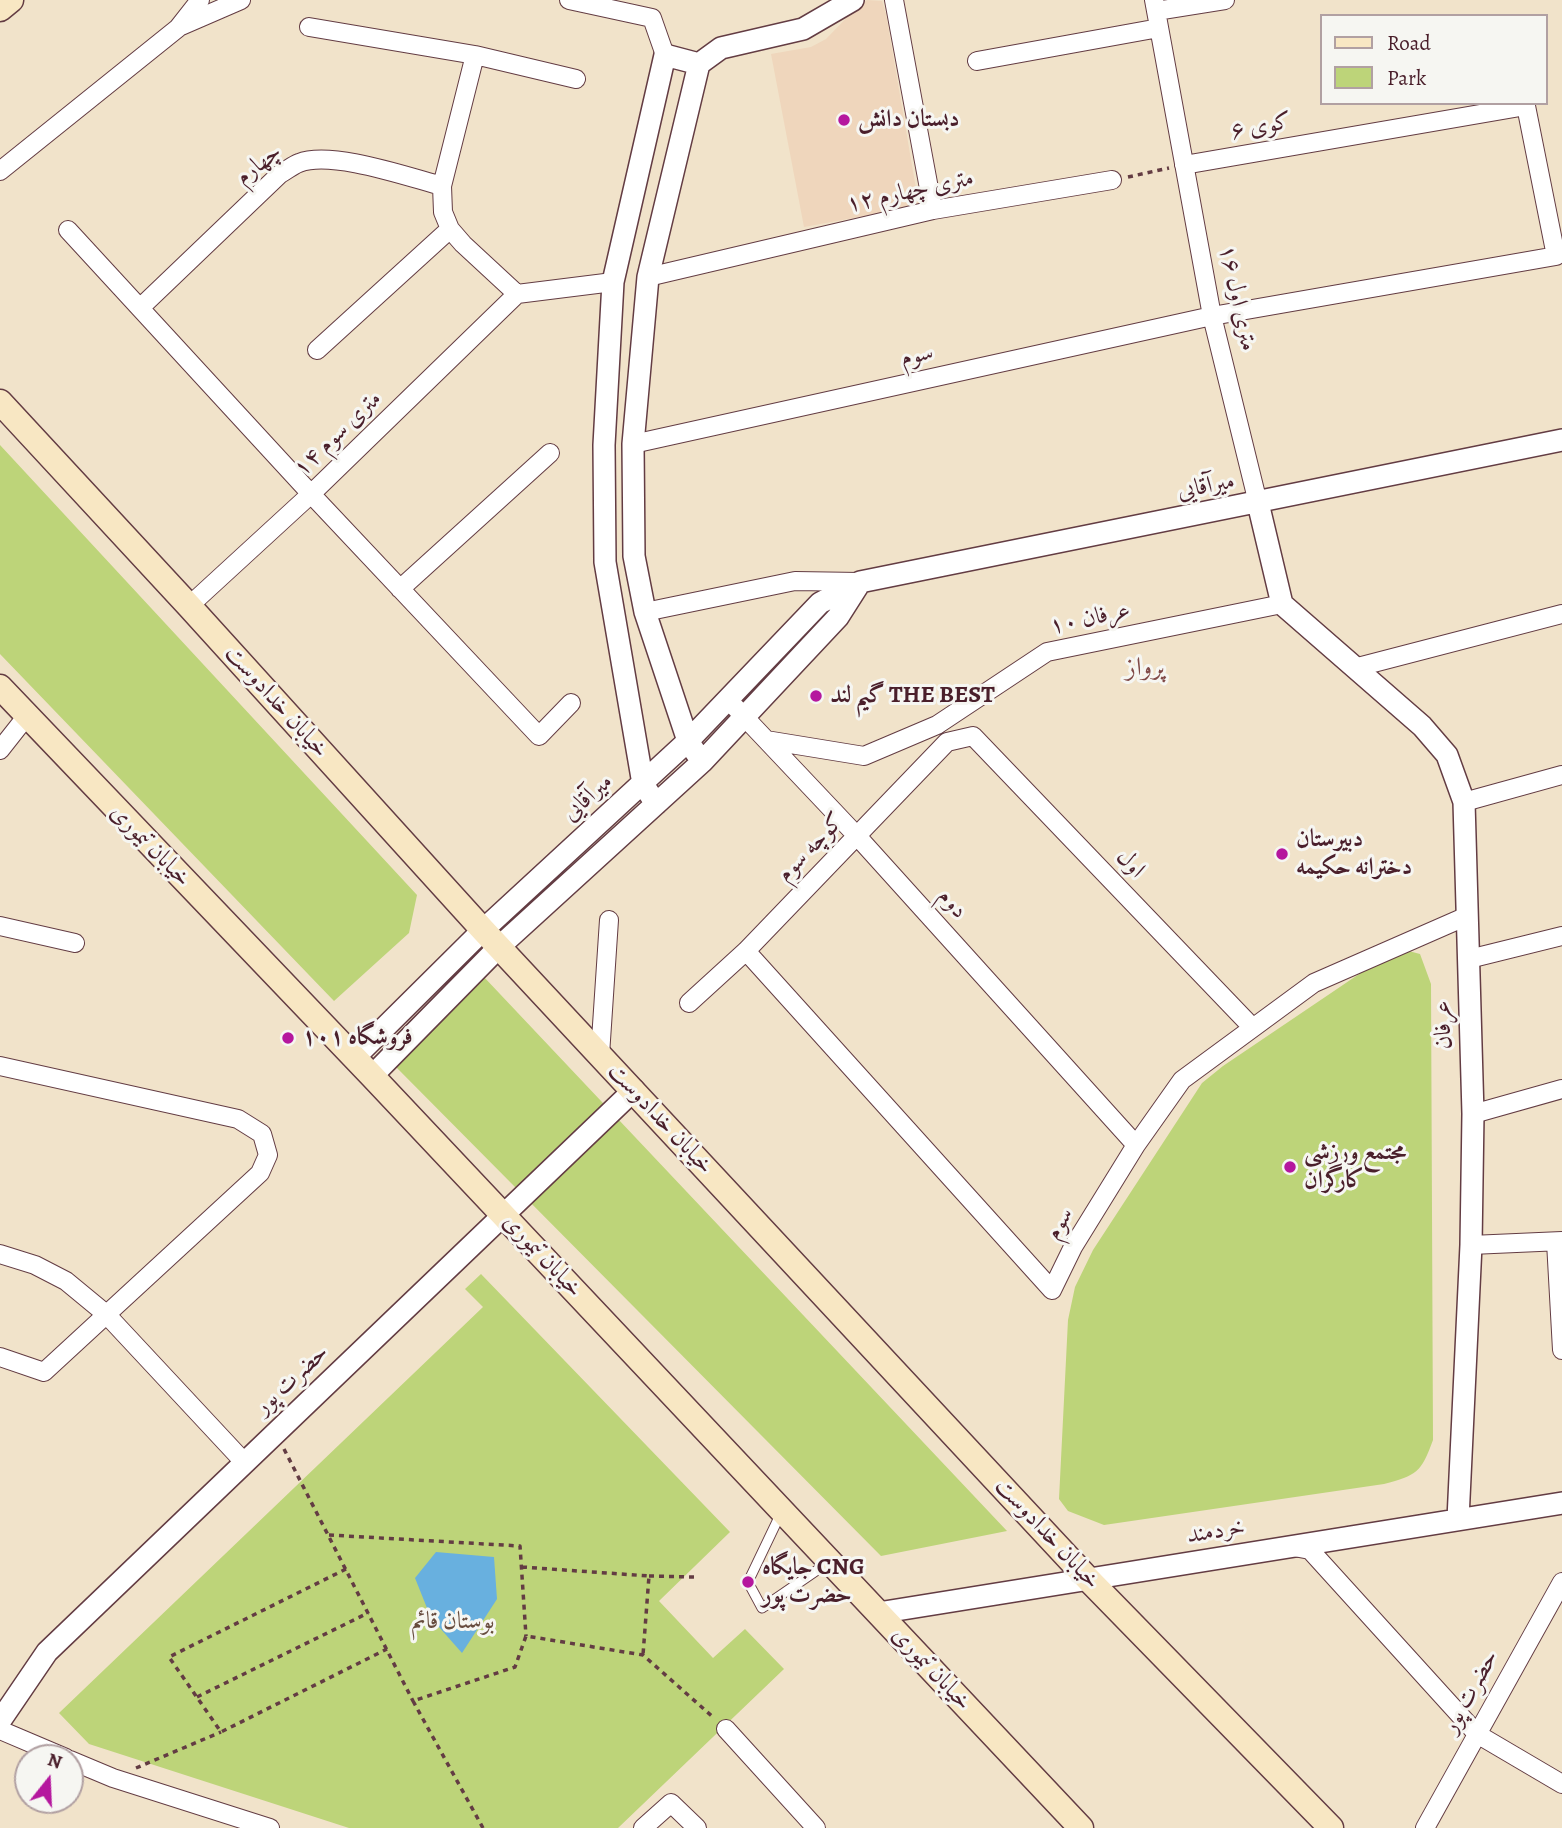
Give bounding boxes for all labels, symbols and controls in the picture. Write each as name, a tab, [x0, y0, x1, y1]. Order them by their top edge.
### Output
legend	[1320, 14, 1548, 105]
text: Road	[1387, 29, 1431, 57]
text: Park	[1387, 64, 1426, 92]
place label: دبستان دانش	[858, 106, 959, 134]
street label: کوی ۶	[1228, 108, 1294, 146]
marker: دبستان دانش	[836, 112, 852, 128]
street label: چهارم	[230, 138, 288, 192]
street label: ۱۲ متری چهارم	[844, 164, 976, 220]
street label: ۱۶ متری اول	[1212, 242, 1262, 354]
street label: سوم	[898, 339, 936, 373]
street label: ۱۴ متری سوم	[288, 385, 388, 483]
street label: میرآقایی	[1175, 467, 1237, 507]
street label: عرفان ۱۰	[1047, 596, 1133, 642]
street label: خیابان خدادوست	[218, 640, 334, 764]
district label: پرواز	[1126, 653, 1164, 685]
place label: گیم لند THE BEST	[830, 682, 995, 710]
marker: گیم لند THE BEST	[808, 688, 824, 704]
street label: میرآقایی	[557, 768, 619, 828]
street label: خیابان تیموری	[103, 799, 197, 893]
street label: کوچه سوم	[771, 807, 851, 889]
place label: دبیرستان دخترانه حکیمه	[1296, 826, 1412, 882]
street label: اول	[1109, 843, 1151, 885]
marker: دبیرستان دخترانه حکیمه	[1274, 846, 1290, 862]
street label: دوم	[931, 883, 973, 925]
street label: عرفان	[1429, 1000, 1459, 1050]
place label: فروشگاه ۱۰۱	[302, 1024, 413, 1052]
marker: فروشگاه ۱۰۱	[280, 1030, 296, 1046]
street label: خیابان خدادوست	[601, 1057, 719, 1181]
place label: مجتمع ورزشی کارگران	[1304, 1139, 1406, 1195]
marker: مجتمع ورزشی کارگران	[1282, 1159, 1298, 1175]
street label: سوم	[1039, 1203, 1081, 1245]
street label: خیابان تیموری	[496, 1208, 588, 1304]
street label: حضرت پور	[249, 1339, 335, 1421]
street label: خیابان خدادوست	[988, 1472, 1106, 1596]
street label: خردمند	[1185, 1513, 1247, 1551]
place label: جایگاه CNG حضرت پور	[762, 1554, 865, 1610]
marker: جایگاه CNG حضرت پور	[740, 1574, 756, 1590]
park label: بوستان قائم	[411, 1608, 495, 1636]
street label: خیابان تیموری	[885, 1621, 977, 1717]
street label: حضرت پور	[1436, 1645, 1506, 1739]
north arrow	[14, 1744, 84, 1814]
text: N	[44, 1746, 65, 1775]

